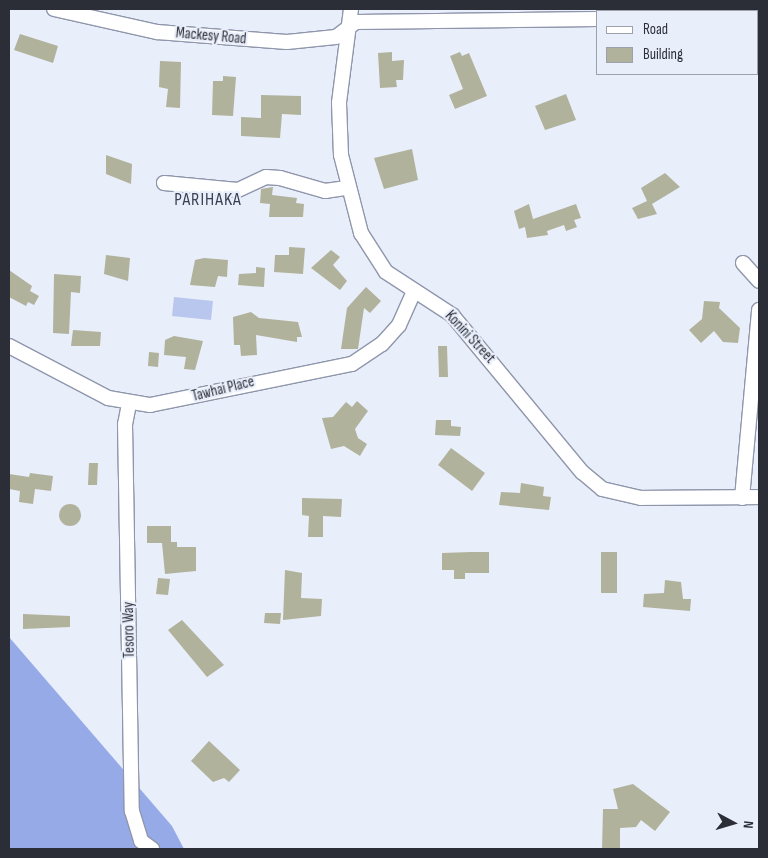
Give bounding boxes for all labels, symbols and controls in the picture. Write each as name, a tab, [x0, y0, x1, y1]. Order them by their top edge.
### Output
legend	[596, 10, 758, 75]
text: Road	[643, 20, 668, 39]
street label: Mackesy Road	[175, 24, 247, 48]
text: Building	[643, 45, 683, 64]
district label: PARIHAKA	[173, 189, 243, 211]
street label: Konini Street	[441, 307, 499, 367]
street label: Tawhai Place	[190, 373, 256, 405]
street label: Tesoro Way	[120, 602, 138, 658]
north arrow	[708, 798, 758, 848]
text: N	[740, 820, 757, 829]

